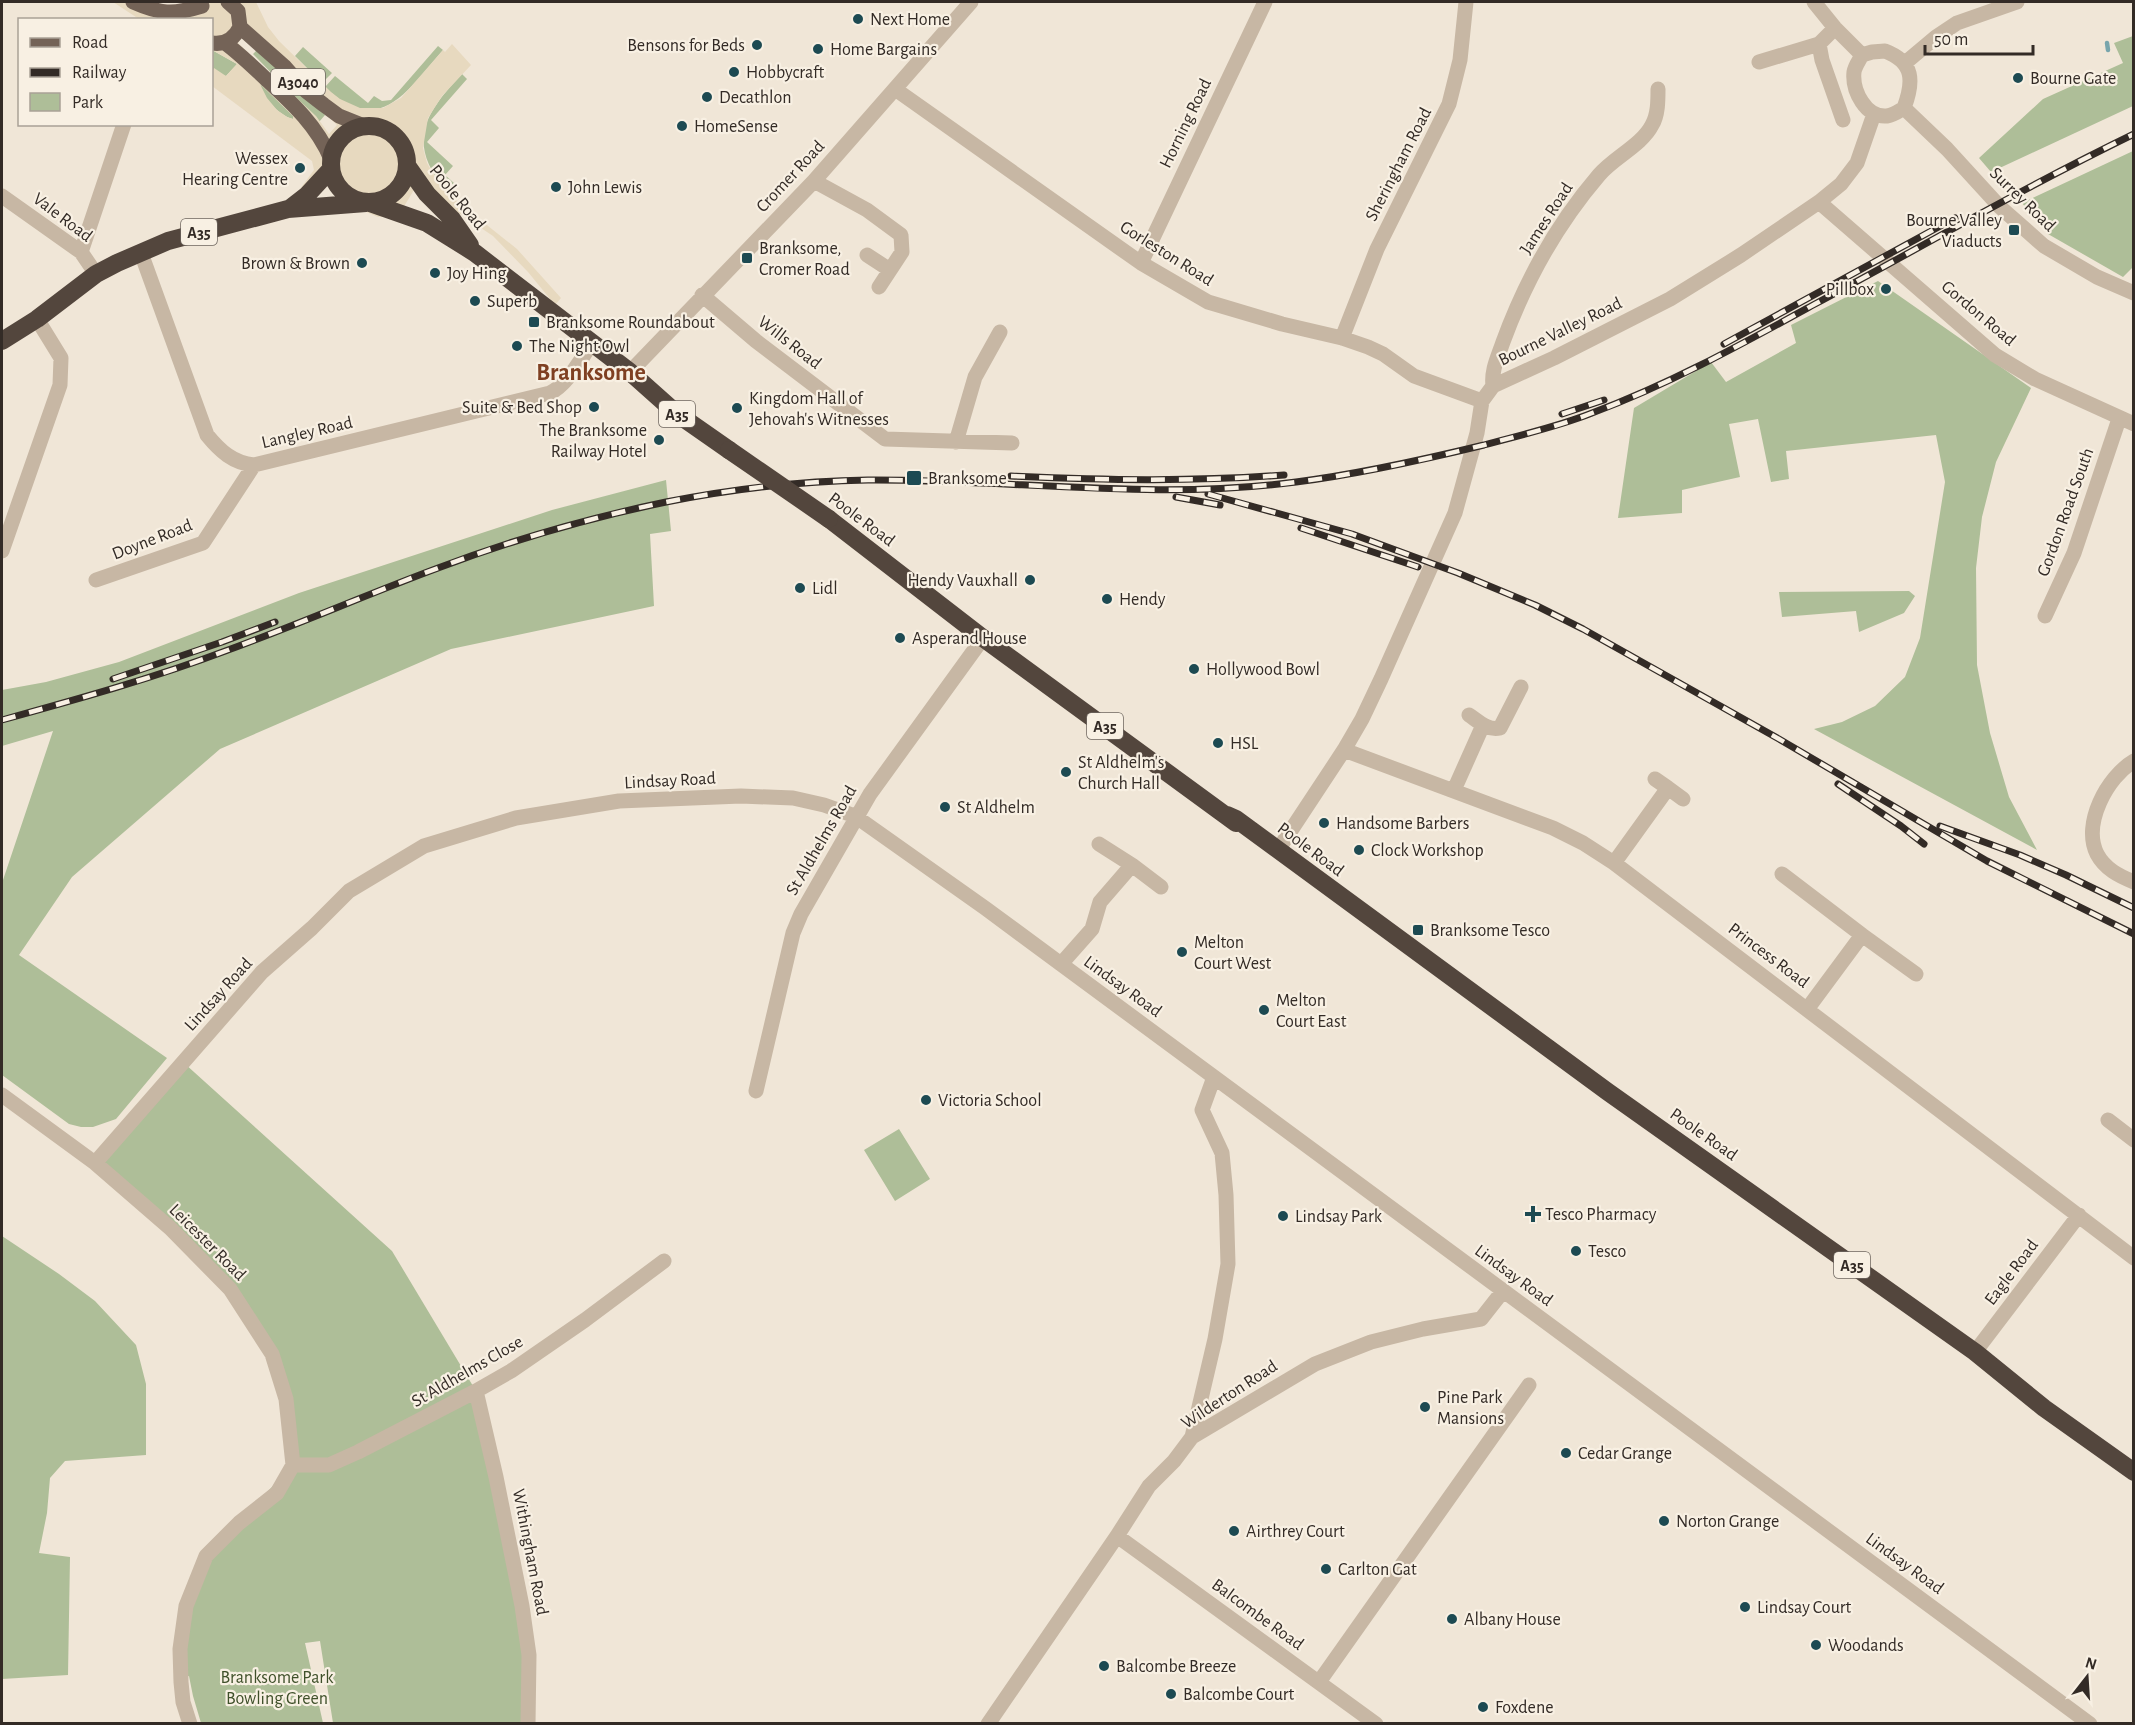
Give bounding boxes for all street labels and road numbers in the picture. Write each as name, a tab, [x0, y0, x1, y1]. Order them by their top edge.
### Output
road number: A3040	[271, 69, 325, 95]
street label: Horning Road	[1157, 76, 1215, 171]
street label: Sheringham Road	[1363, 105, 1435, 224]
street label: Cromer Road	[753, 137, 828, 216]
street label: Poole Road	[426, 162, 489, 234]
street label: Surrey Road	[1986, 164, 2059, 235]
street label: James Road	[1517, 179, 1577, 258]
street label: Vale Road	[29, 190, 95, 246]
street label: Gorleston Road	[1117, 218, 1216, 290]
road number: A35	[181, 219, 217, 245]
street label: Gordon Road	[1938, 278, 2019, 350]
street label: Bourne Valley Road	[1496, 294, 1625, 370]
street label: Wills Road	[754, 313, 824, 373]
road number: A35	[659, 401, 695, 427]
street label: Langley Road	[260, 414, 355, 452]
street label: Gordon Road South	[2034, 446, 2098, 579]
street label: Poole Road	[825, 489, 898, 550]
street label: Doyne Road	[110, 516, 195, 563]
road number: A35	[1087, 713, 1123, 739]
street label: Lindsay Road	[624, 770, 716, 792]
street label: St Aldhelms Road	[783, 783, 860, 898]
street label: Poole Road	[1274, 819, 1347, 880]
street label: Princess Road	[1725, 920, 1812, 992]
street label: Lindsay Road	[1080, 953, 1165, 1021]
street label: Lindsay Road	[181, 955, 256, 1035]
street label: Poole Road	[1666, 1105, 1740, 1165]
street label: Leicester Road	[166, 1201, 249, 1284]
street label: Eagle Road	[1981, 1236, 2042, 1309]
street label: Lindsay Road	[1471, 1242, 1556, 1310]
road number: A35	[1834, 1252, 1870, 1278]
street label: St Aldhelms Close	[409, 1333, 526, 1411]
street label: Wilderton Road	[1178, 1357, 1281, 1432]
street label: Withingham Road	[509, 1487, 551, 1617]
street label: Lindsay Road	[1862, 1530, 1947, 1598]
street label: Balcombe Road	[1208, 1576, 1307, 1654]

